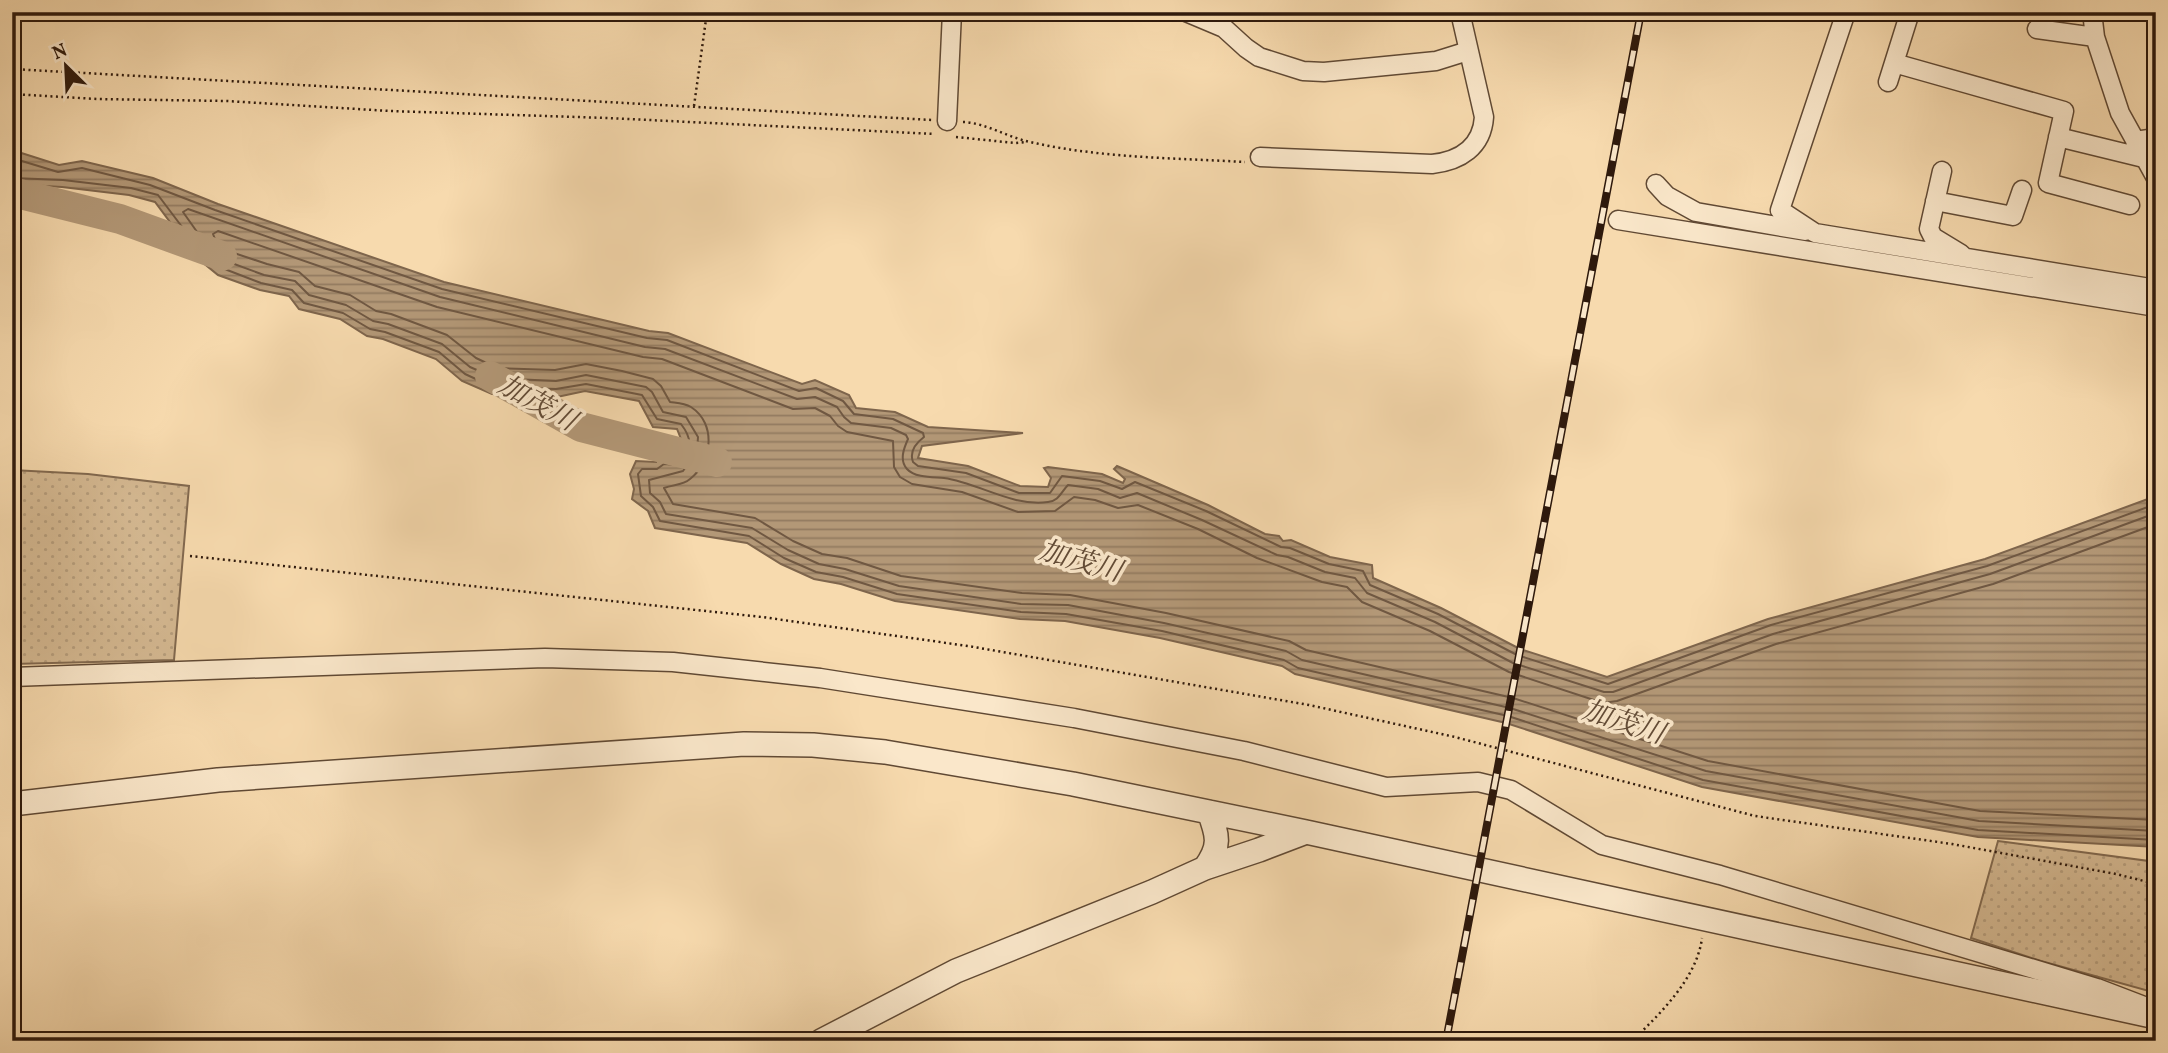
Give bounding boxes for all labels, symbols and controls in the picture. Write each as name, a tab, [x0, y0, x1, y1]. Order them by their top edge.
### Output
north arrow	[32, 32, 102, 102]
text: N	[48, 38, 72, 67]
water label: 加茂川	[491, 367, 586, 443]
water label: 加茂川	[1035, 532, 1129, 594]
water label: 加茂川	[1577, 692, 1672, 756]

